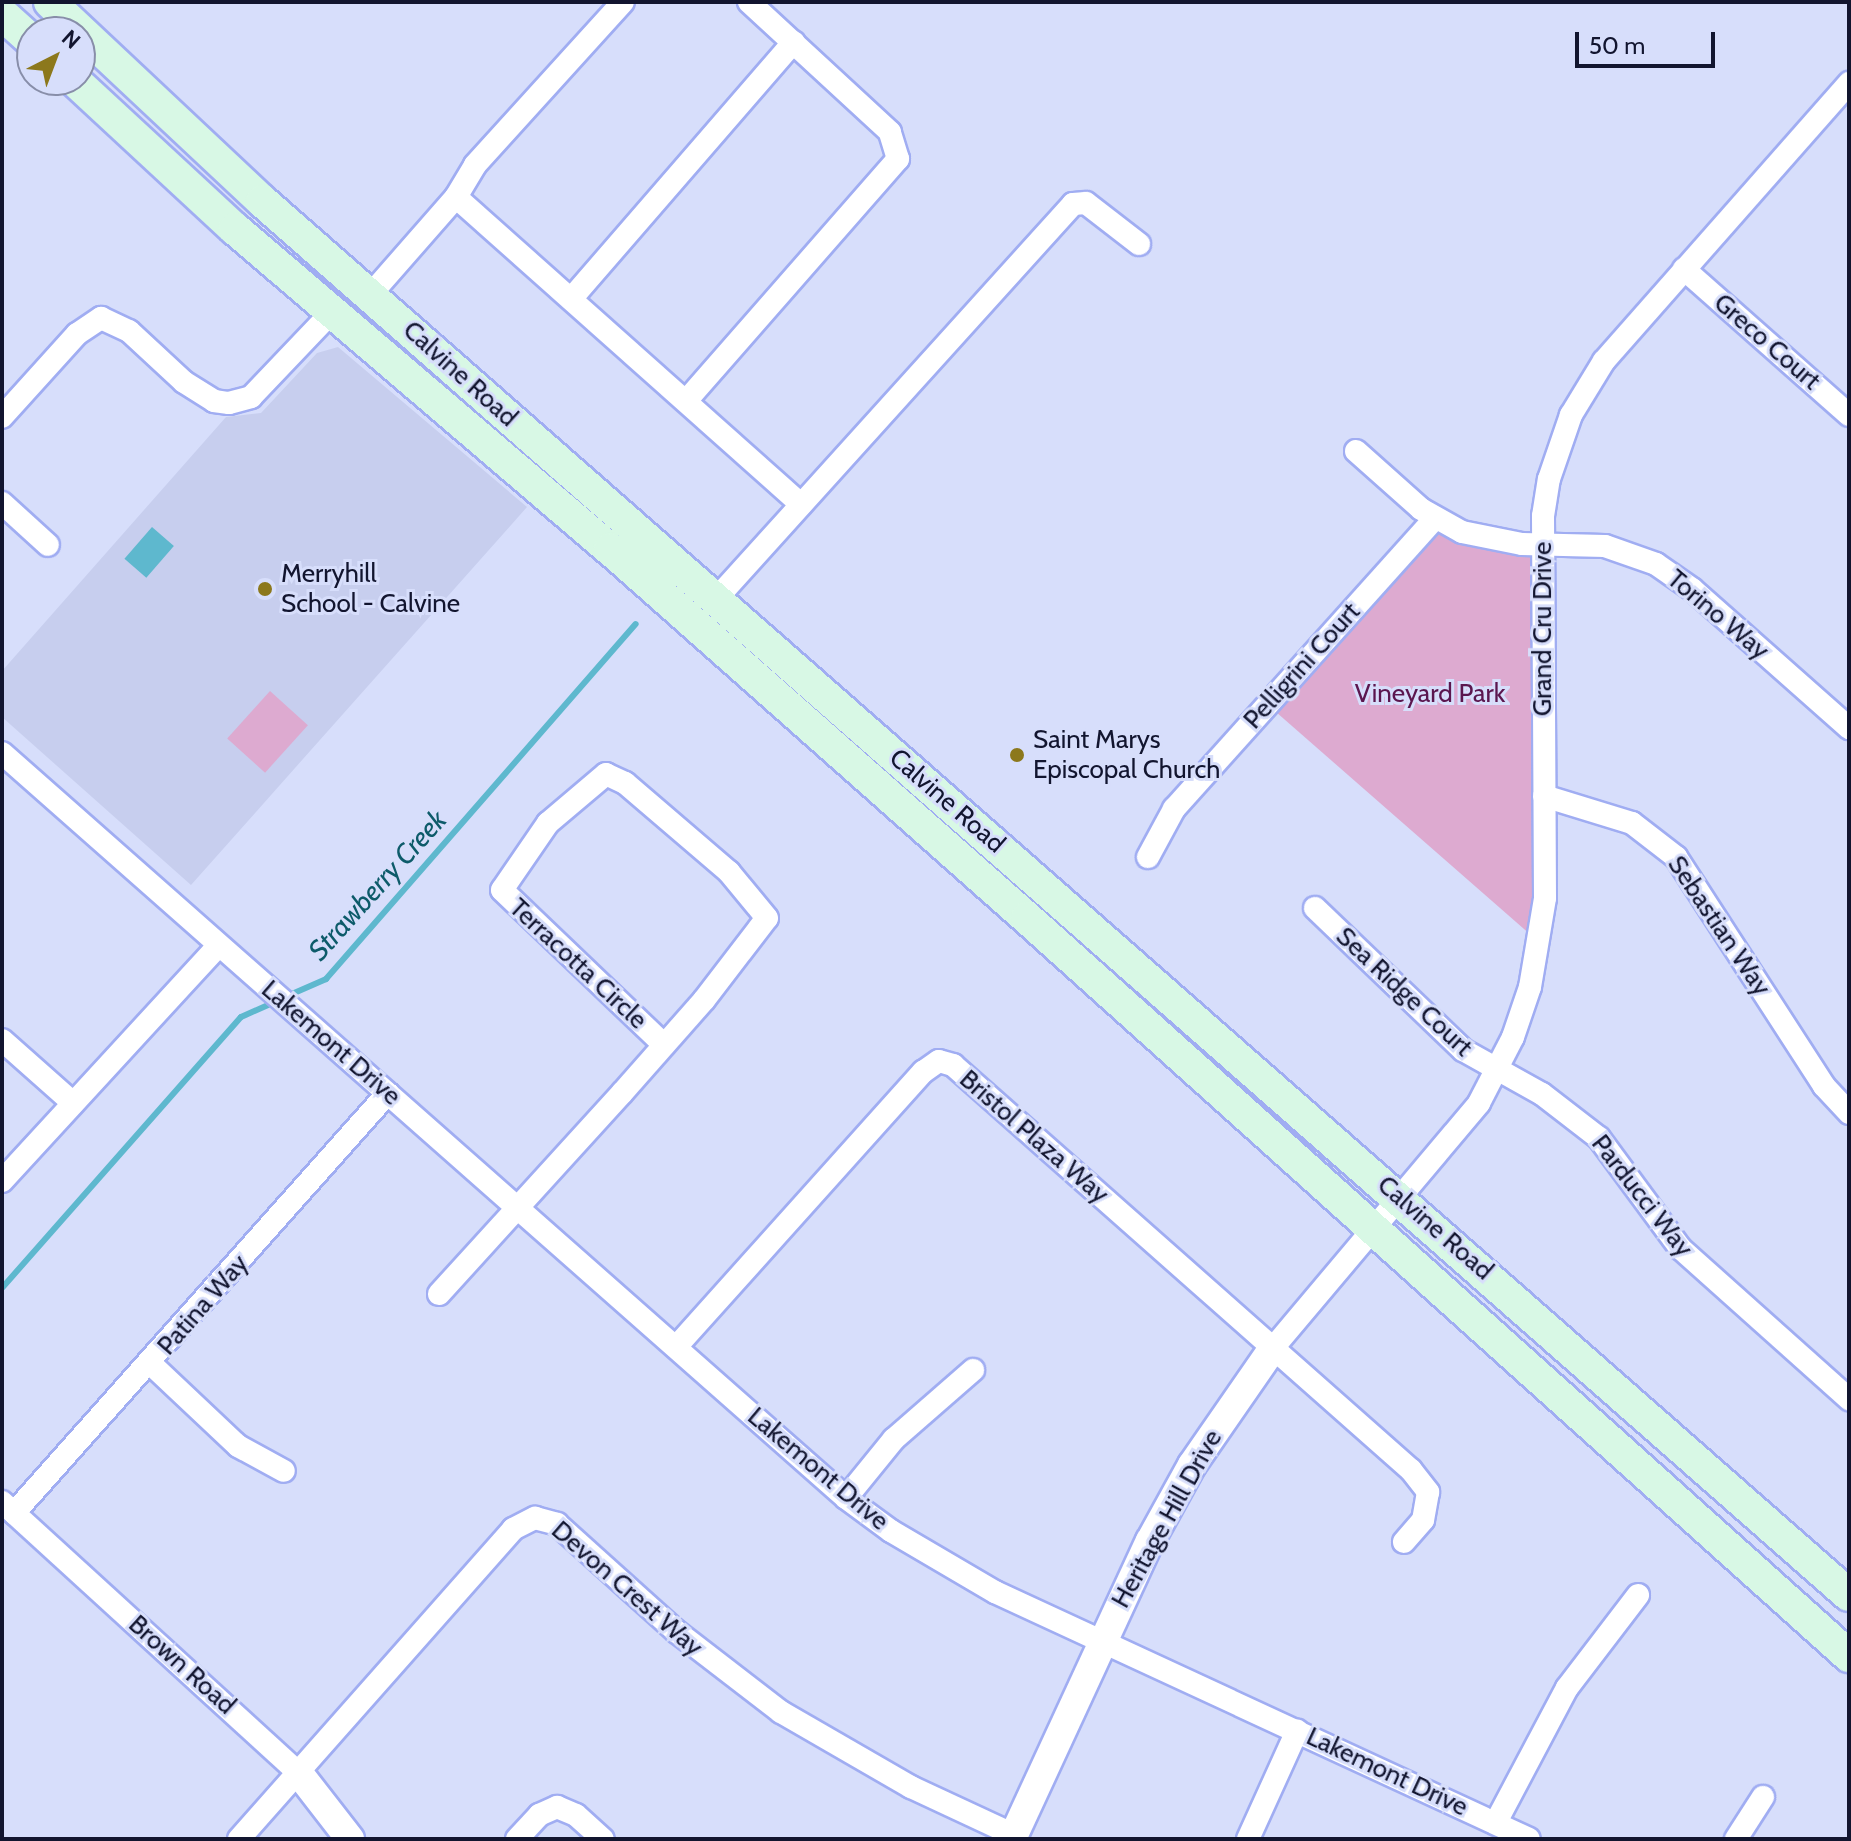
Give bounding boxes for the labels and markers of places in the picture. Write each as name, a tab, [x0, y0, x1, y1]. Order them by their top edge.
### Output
place label: Merryhill School - Calvine	[281, 558, 460, 620]
marker: Merryhill School - Calvine	[256, 580, 274, 598]
place label: Saint Marys Episcopal Church	[1033, 724, 1220, 786]
marker: Saint Marys Episcopal Church	[1008, 746, 1026, 764]

